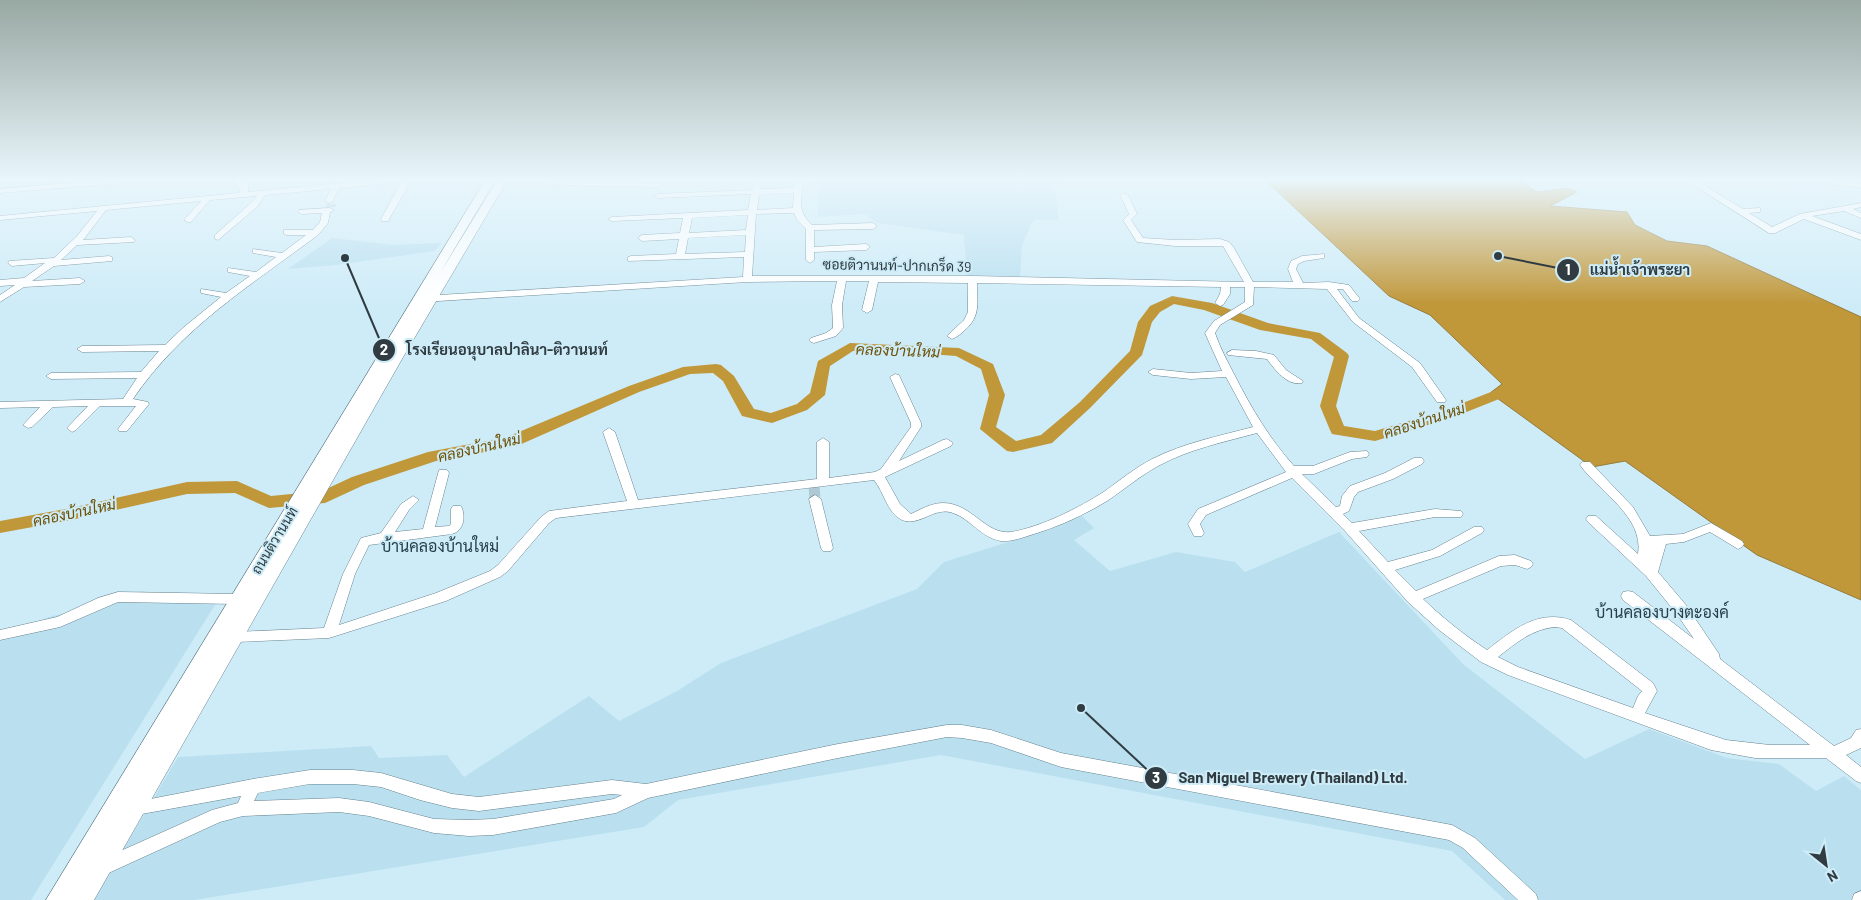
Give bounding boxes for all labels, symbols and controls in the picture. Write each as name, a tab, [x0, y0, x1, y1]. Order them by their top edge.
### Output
street label: ซอยติวานนท์-ปากเกร็ด 39	[823, 255, 971, 275]
callout: แม่น้ำเจ้าพระยา	[1555, 255, 1701, 285]
text: แม่น้ำเจ้าพระยา	[1590, 256, 1690, 278]
text: 1	[1565, 260, 1571, 278]
callout: โรงเรียนอนุบาลปาลินา-ติวานนท์	[371, 335, 618, 365]
text: โรงเรียนอนุบาลปาลินา-ติวานนท์	[405, 339, 609, 361]
text: 2	[380, 340, 388, 358]
water label: คลองบ้านใหม่	[855, 340, 942, 361]
water label: คลองบ้านใหม่	[1381, 398, 1468, 442]
water label: คลองบ้านใหม่	[436, 429, 523, 465]
water label: คลองบ้านใหม่	[31, 494, 118, 530]
street label: ถนนติวานนท์	[247, 503, 301, 577]
district label: บ้านคลองบ้านใหม่	[381, 535, 499, 555]
district label: บ้านคลองบางตะองค์	[1595, 600, 1729, 621]
callout: San Miguel Brewery (Thailand) Ltd.	[1144, 763, 1418, 793]
text: 3	[1152, 768, 1160, 786]
text: San Miguel Brewery (Thailand) Ltd.	[1178, 768, 1408, 786]
north arrow	[1801, 840, 1851, 890]
text: N	[1824, 867, 1841, 886]

